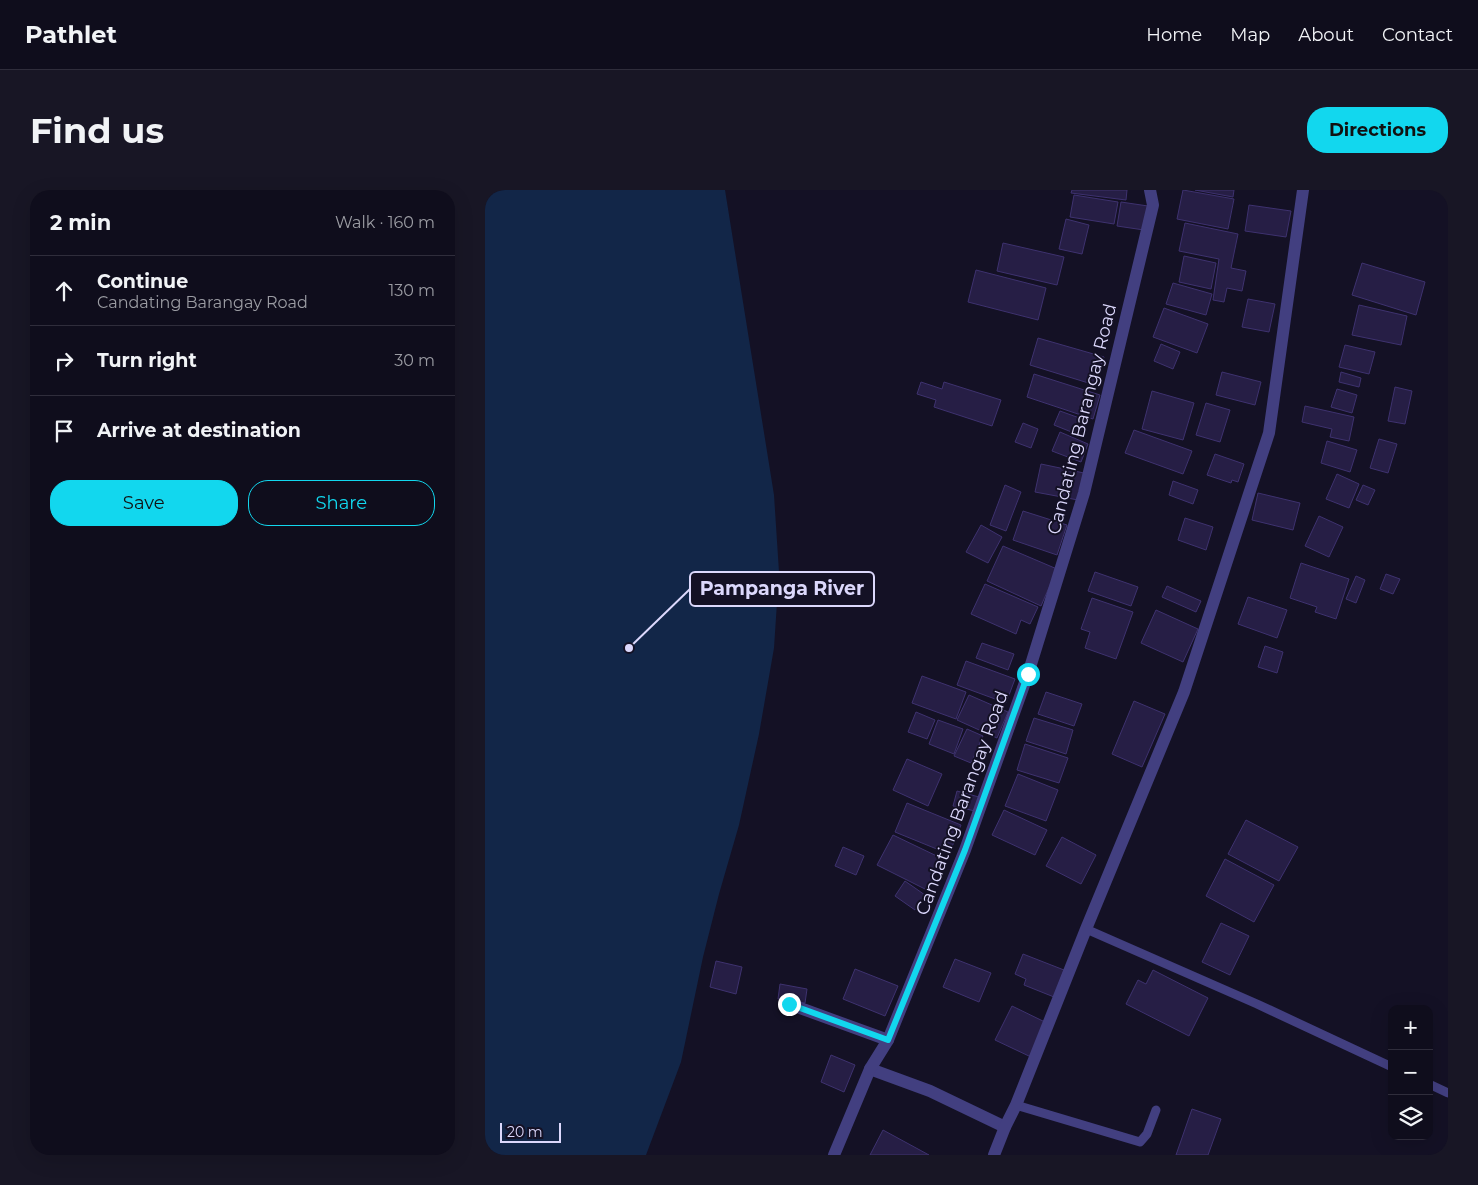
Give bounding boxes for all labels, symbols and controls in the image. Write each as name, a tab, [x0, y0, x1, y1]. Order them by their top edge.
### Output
text: Pathlet	[25, 20, 117, 49]
text: Home	[1146, 24, 1202, 46]
text: Map	[1230, 24, 1270, 46]
text: About	[1298, 24, 1354, 46]
text: Contact	[1382, 24, 1453, 46]
button: Directions	[1307, 107, 1448, 153]
text: Find us	[30, 109, 164, 152]
text: 2 min	[50, 210, 111, 235]
text: Walk · 160 m	[335, 213, 435, 232]
text: Continue	[97, 270, 188, 293]
icon: ahead	[50, 277, 78, 305]
text: 130 m	[388, 281, 435, 300]
text: Candating Barangay Road	[97, 293, 308, 312]
street label: Candating Barangay Road	[1043, 301, 1121, 537]
icon: right	[50, 347, 78, 375]
text: Turn right	[97, 349, 197, 372]
text: 30 m	[394, 351, 435, 370]
icon: arrive	[50, 417, 78, 445]
text: Arrive at destination	[97, 419, 301, 442]
button: Save	[50, 480, 238, 526]
button: Share	[248, 480, 435, 526]
callout: Pampanga River	[690, 572, 874, 606]
text: Pampanga River	[700, 577, 864, 600]
route start	[1017, 663, 1040, 686]
street label: Candating Barangay Road	[911, 688, 1013, 918]
route end	[778, 993, 801, 1016]
map controls	[1388, 1005, 1433, 1140]
button: +	[1388, 1005, 1433, 1050]
button: −	[1388, 1050, 1433, 1095]
button: layers	[1388, 1095, 1433, 1140]
scale bar	[500, 1120, 561, 1143]
text: 20 m	[507, 1123, 543, 1141]

